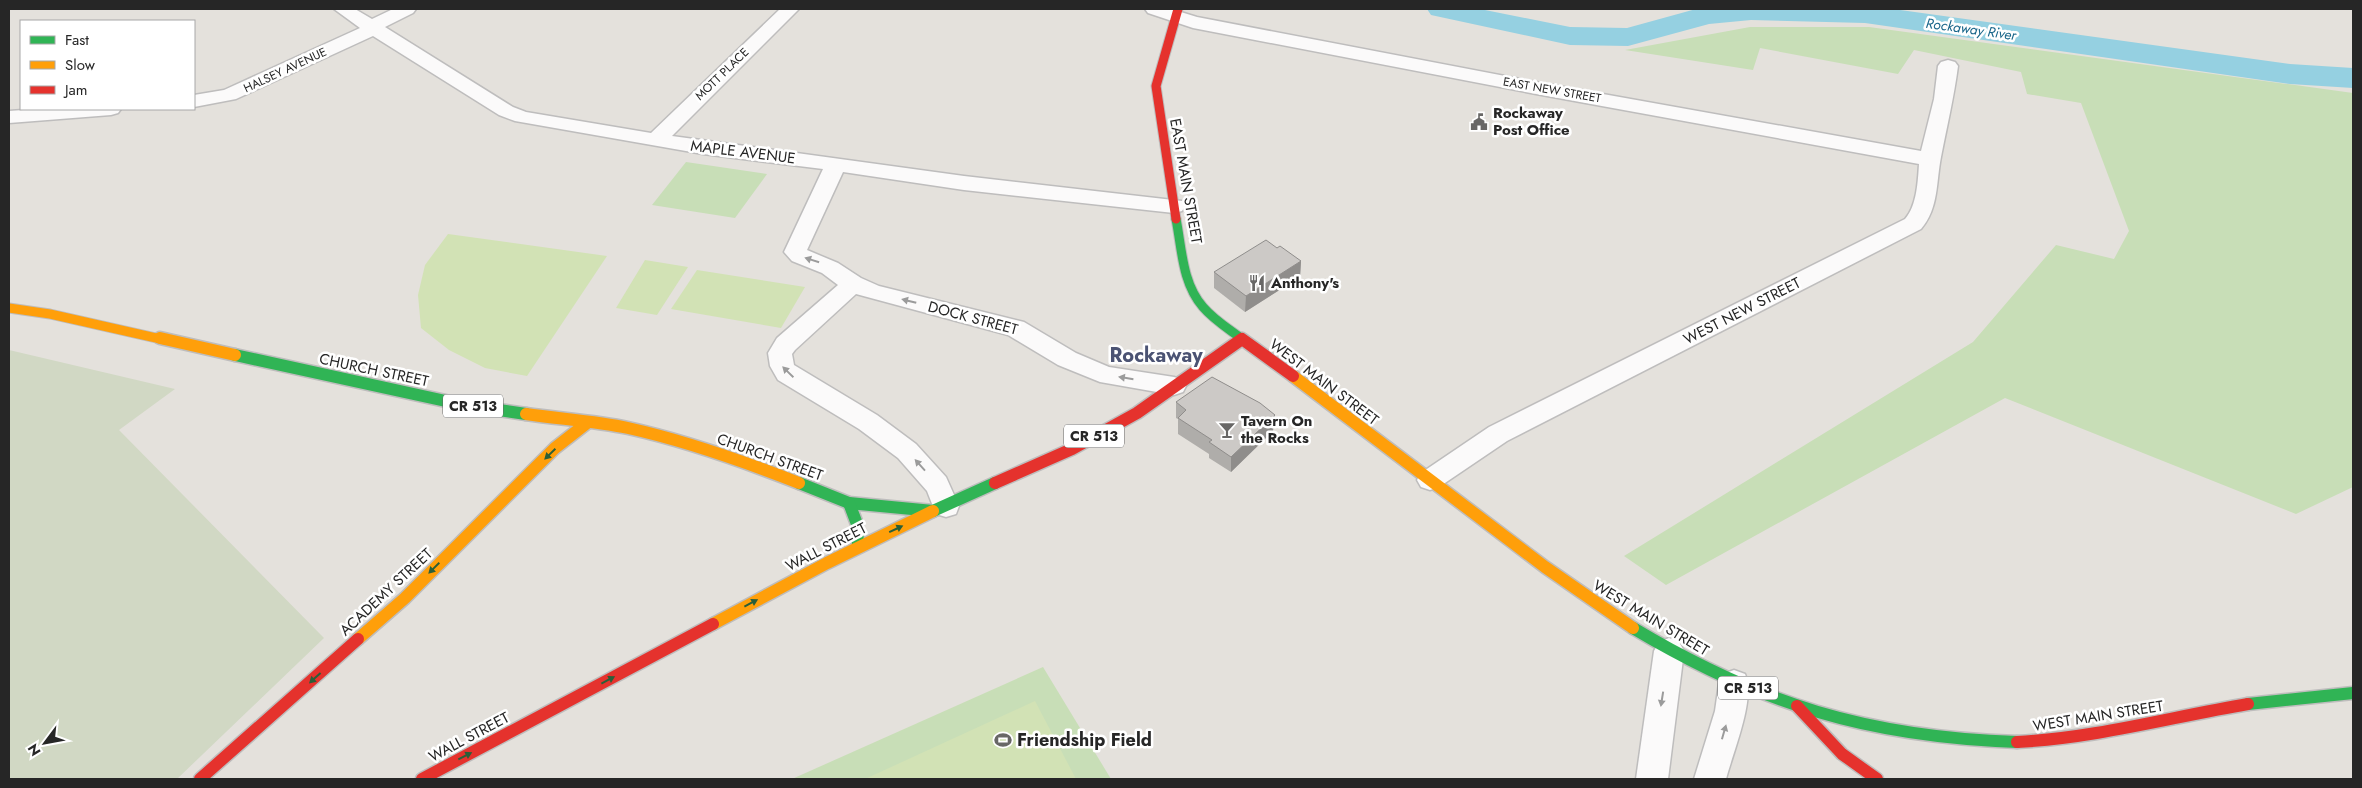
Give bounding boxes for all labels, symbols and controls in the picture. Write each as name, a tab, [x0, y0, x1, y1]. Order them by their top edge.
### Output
water label: Rockaway River	[1925, 13, 2019, 45]
legend	[20, 20, 195, 110]
text: Fast	[65, 29, 89, 51]
street label: HALSEY AVENUE	[240, 43, 330, 97]
street label: MOTT PLACE	[691, 44, 753, 104]
text: Slow	[65, 54, 96, 76]
street label: EAST NEW STREET	[1502, 73, 1603, 108]
text: Jam	[63, 79, 88, 101]
place label: Rockaway Post Office	[1493, 102, 1570, 141]
public building icon: Rockaway Post Office	[1469, 112, 1489, 132]
street label: EAST MAIN STREET	[1164, 117, 1208, 245]
street label: MAPLE AVENUE	[689, 135, 797, 169]
one-way arrow	[804, 256, 819, 263]
place label: Anthony's	[1270, 272, 1339, 294]
street label: WEST NEW STREET	[1679, 272, 1805, 350]
restaurant icon: Anthony's	[1247, 273, 1267, 293]
street label: DOCK STREET	[926, 295, 1020, 341]
one-way arrow	[901, 297, 916, 305]
street label: WEST MAIN STREET	[1265, 334, 1383, 430]
district label: Rockaway	[1109, 341, 1203, 370]
street label: CHURCH STREET	[317, 348, 431, 392]
one-way arrow	[782, 366, 794, 378]
one-way arrow	[1117, 374, 1133, 382]
road number: CR 513	[443, 394, 503, 418]
place label: Tavern On the Rocks	[1241, 410, 1312, 449]
bar icon: Tavern On the Rocks	[1217, 420, 1237, 440]
road number: CR 513	[1064, 424, 1124, 448]
street label: CHURCH STREET	[714, 428, 826, 486]
one-way arrow	[544, 448, 556, 460]
one-way arrow	[914, 460, 926, 472]
street label: WALL STREET	[782, 517, 870, 577]
one-way arrow	[889, 525, 903, 533]
street label: ACADEMY STREET	[335, 543, 437, 641]
one-way arrow	[428, 562, 440, 574]
street label: WEST MAIN STREET	[1589, 575, 1713, 661]
one-way arrow	[745, 599, 758, 608]
one-way arrow	[309, 672, 321, 684]
one-way arrow	[601, 676, 615, 684]
road number: CR 513	[1718, 676, 1778, 700]
one-way arrow	[1658, 691, 1666, 707]
street label: WEST MAIN STREET	[2031, 695, 2165, 737]
street label: WALL STREET	[425, 707, 513, 767]
north arrow	[20, 718, 70, 768]
one-way arrow	[1720, 725, 1728, 740]
place label: Friendship Field	[1017, 727, 1152, 753]
sports icon: Friendship Field	[993, 730, 1013, 750]
text: N	[23, 740, 45, 760]
one-way arrow	[457, 752, 472, 760]

